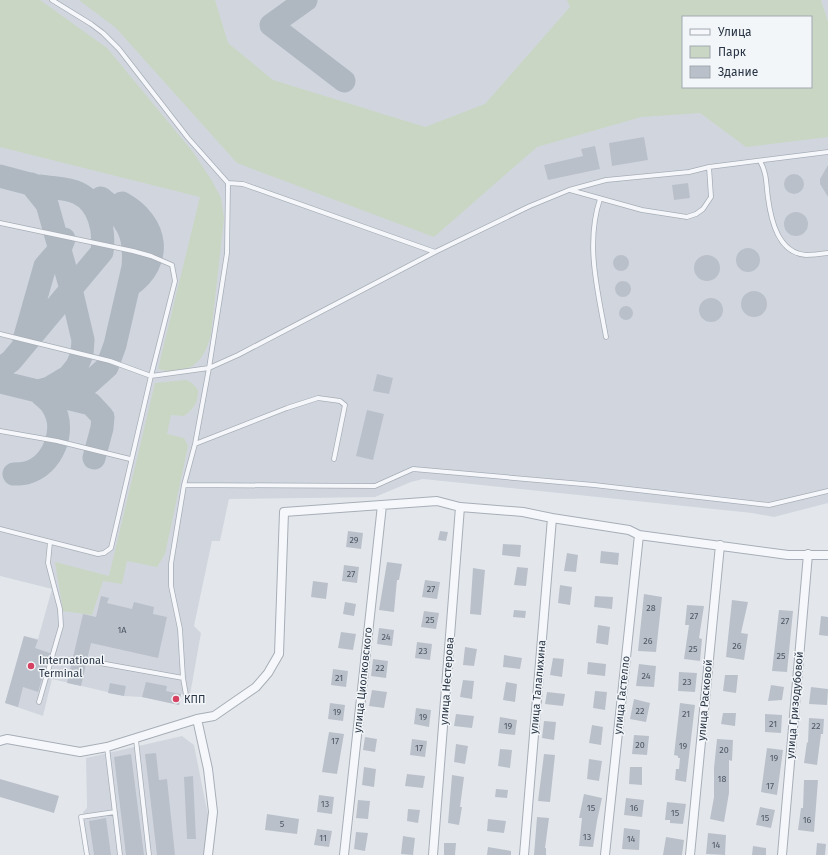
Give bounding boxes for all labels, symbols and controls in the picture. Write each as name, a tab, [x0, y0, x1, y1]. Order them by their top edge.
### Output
legend	[682, 16, 812, 88]
text: Улица	[718, 25, 752, 39]
text: Парк	[718, 45, 747, 59]
text: Здание	[718, 65, 758, 79]
house number: 29	[349, 535, 359, 545]
house number: 27	[347, 569, 355, 579]
house number: 27	[427, 584, 435, 594]
house number: 28	[646, 603, 656, 613]
house number: 27	[690, 611, 698, 621]
house number: 25	[426, 615, 435, 625]
house number: 27	[781, 616, 789, 626]
house number: 1А	[117, 625, 127, 635]
street label: улица Циолковского	[351, 626, 375, 734]
house number: 24	[381, 632, 391, 642]
house number: 26	[643, 636, 653, 646]
street label: улица Нестерова	[437, 637, 457, 725]
street label: улица Талалихина	[527, 639, 549, 735]
house number: 26	[732, 641, 742, 651]
house number: 25	[689, 644, 698, 654]
house number: 23	[419, 646, 427, 656]
house number: 25	[777, 651, 786, 661]
street label: улица Гризодубовой	[784, 651, 806, 759]
place label: International Terminal	[39, 654, 104, 680]
street label: улица Гастелло	[611, 655, 633, 735]
street label: улица Расковой	[695, 659, 715, 741]
marker: International Terminal	[26, 661, 36, 671]
house number: 22	[376, 663, 384, 673]
house number: 24	[641, 671, 651, 681]
house number: 21	[335, 673, 343, 683]
house number: 23	[683, 677, 691, 687]
place label: КПП	[184, 693, 205, 706]
marker: КПП	[171, 694, 181, 704]
house number: 22	[636, 706, 644, 716]
house number: 19	[333, 707, 342, 717]
house number: 21	[682, 709, 690, 719]
house number: 19	[419, 712, 428, 722]
house number: 21	[769, 719, 777, 729]
house number: 19	[504, 721, 513, 731]
house number: 22	[812, 721, 820, 731]
house number: 17	[331, 736, 339, 746]
house number: 20	[635, 740, 645, 750]
house number: 19	[679, 741, 688, 751]
house number: 17	[415, 743, 423, 753]
house number: 20	[719, 745, 729, 755]
house number: 19	[770, 753, 779, 763]
house number: 18	[718, 774, 726, 784]
house number: 17	[766, 781, 774, 791]
house number: 13	[321, 799, 329, 809]
house number: 15	[587, 803, 596, 813]
house number: 16	[630, 803, 639, 813]
house number: 15	[671, 808, 680, 818]
house number: 15	[761, 813, 770, 823]
house number: 16	[803, 815, 812, 825]
house number: 5	[280, 819, 285, 829]
house number: 13	[583, 832, 591, 842]
house number: 11	[319, 833, 327, 843]
house number: 14	[627, 834, 636, 844]
house number: 14	[712, 840, 721, 850]

